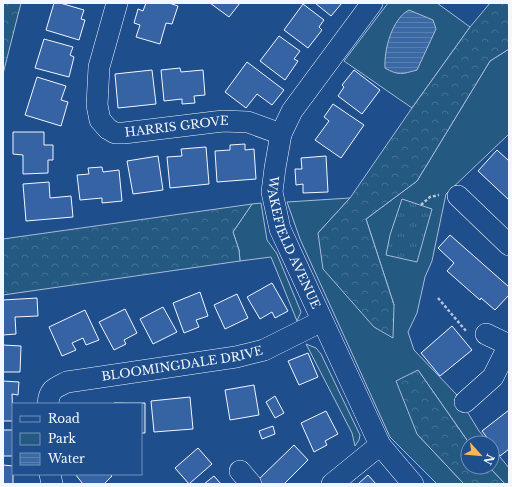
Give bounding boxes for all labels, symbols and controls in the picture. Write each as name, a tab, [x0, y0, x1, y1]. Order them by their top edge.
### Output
street label: HARRIS GROVE	[124, 113, 229, 140]
street label: WAKEFIELD AVENUE	[264, 174, 324, 311]
street label: BLOOMINGDALE DRIVE	[101, 343, 265, 384]
legend	[12, 403, 142, 475]
text: Road	[48, 411, 80, 426]
text: Park	[48, 431, 76, 446]
north arrow	[460, 435, 500, 475]
text: Water	[47, 451, 85, 466]
text: N	[480, 452, 497, 468]

